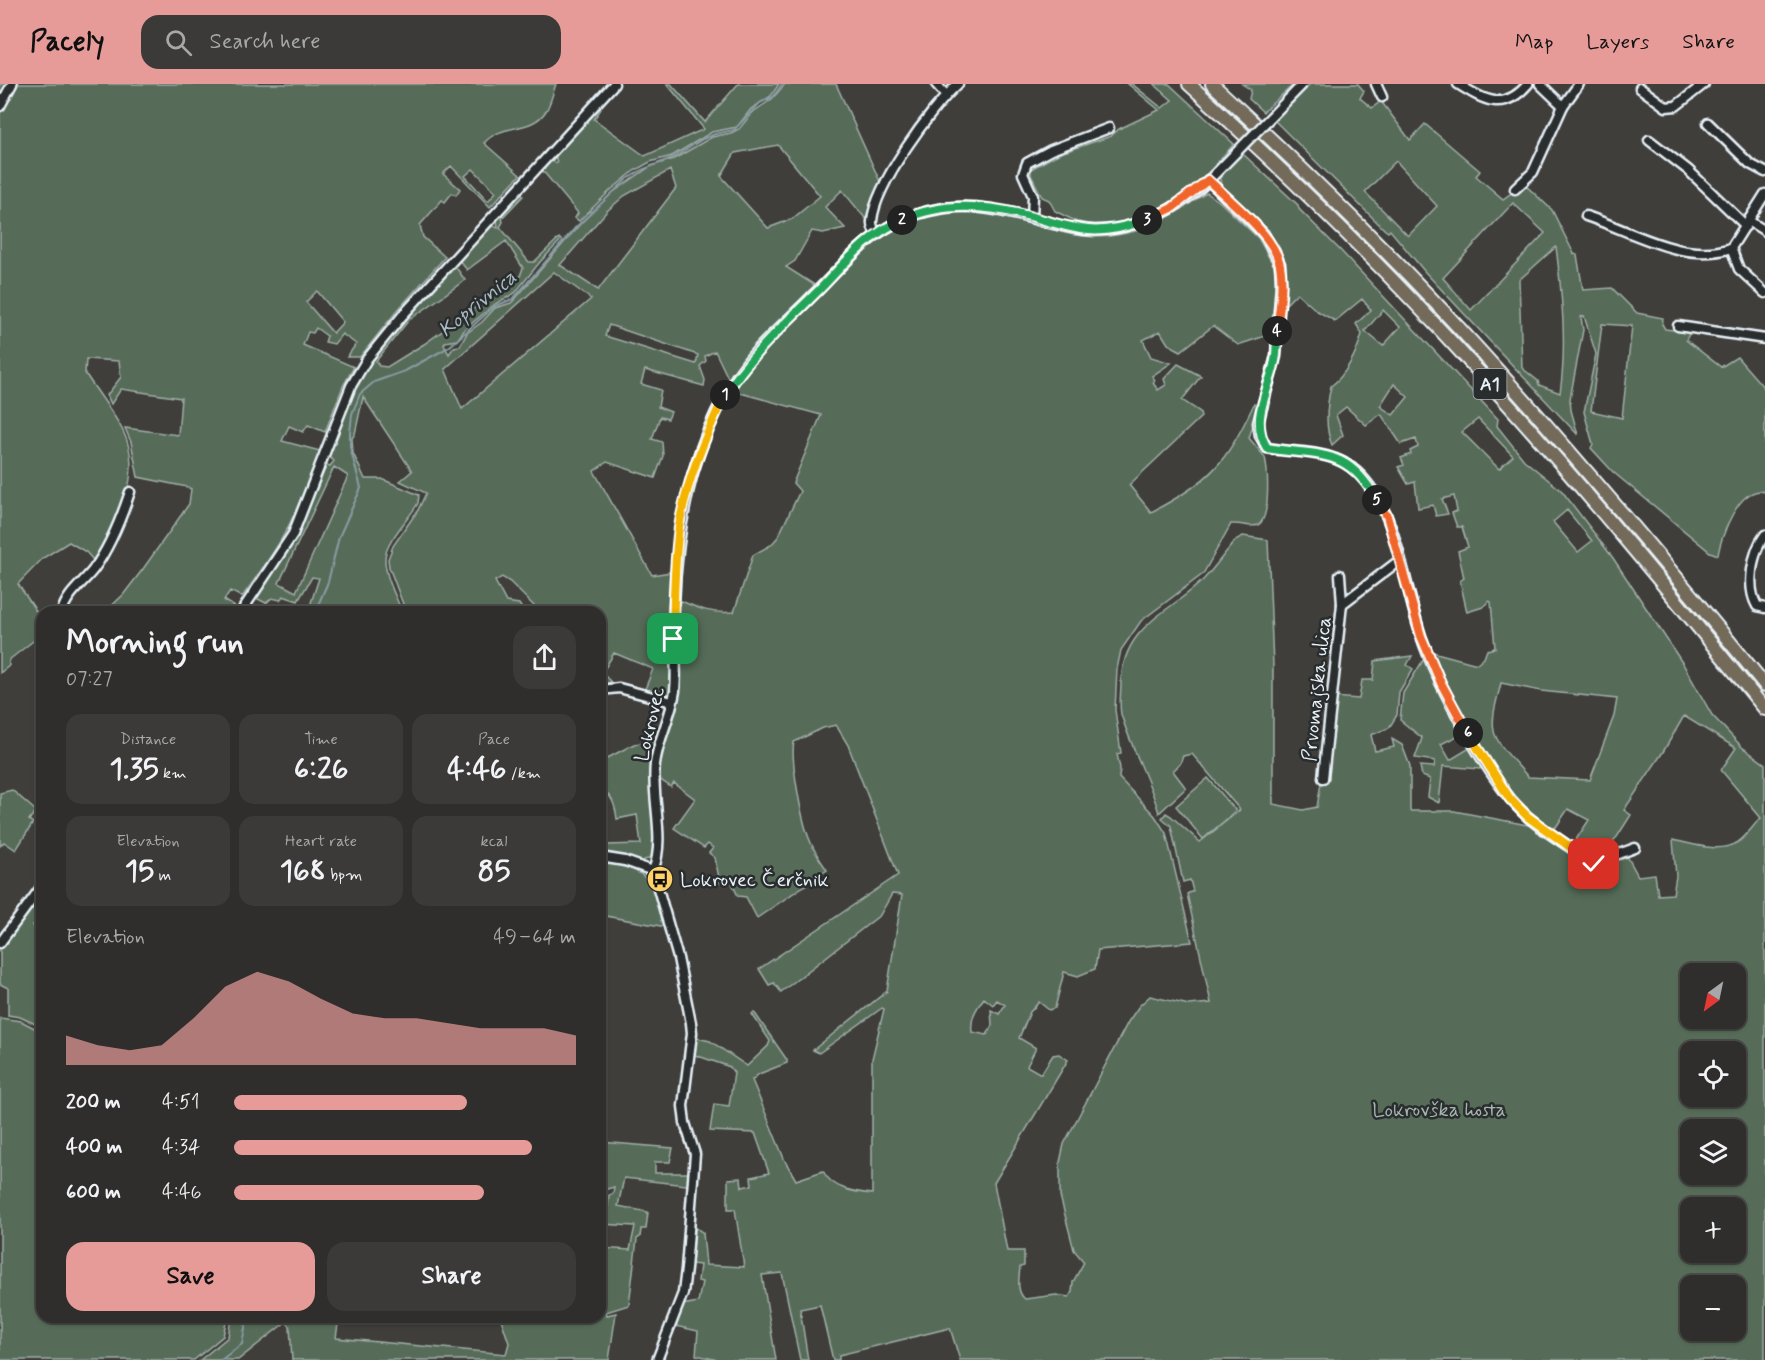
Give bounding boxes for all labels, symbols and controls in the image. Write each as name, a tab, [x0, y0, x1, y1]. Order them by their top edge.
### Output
search box	[141, 15, 561, 69]
text: Pacely	[30, 24, 105, 61]
icon: search	[162, 26, 195, 59]
text: Search here	[210, 28, 320, 56]
text: Map	[1515, 28, 1553, 56]
text: Layers	[1586, 28, 1649, 56]
text: Share	[1682, 28, 1735, 56]
pin: 2	[887, 205, 917, 235]
pin: 3	[1132, 205, 1162, 235]
text: 2	[898, 209, 906, 230]
text: 3	[1143, 209, 1151, 230]
water label: Koprivnica	[433, 263, 523, 344]
pin: 4	[1262, 316, 1292, 346]
text: 4	[1272, 320, 1282, 341]
road number: A1	[1474, 369, 1506, 399]
pin: 1	[710, 380, 740, 410]
text: 1	[721, 384, 729, 405]
pin: 5	[1362, 485, 1392, 515]
text: 5	[1372, 489, 1382, 510]
pin	[647, 613, 698, 664]
street label: Prvomajska ulica	[1296, 616, 1339, 763]
text: Morning run	[66, 621, 244, 665]
icon: arrive	[656, 622, 689, 655]
button: share	[513, 626, 576, 689]
text: 07:27	[66, 666, 112, 693]
street label: Lokrovec	[629, 684, 672, 764]
pin: 6	[1453, 718, 1483, 748]
text: 6	[1464, 722, 1472, 743]
text: Distance	[120, 729, 176, 750]
text: Time	[304, 729, 338, 750]
text: Pace	[478, 729, 510, 750]
text: 1.35	[110, 750, 159, 789]
text: 6:26	[294, 750, 348, 789]
text: 4:46	[447, 750, 506, 789]
text: km	[159, 763, 186, 784]
text: /km	[506, 763, 541, 784]
text: Elevation	[117, 831, 180, 852]
text: Heart rate	[285, 831, 357, 852]
text: kcal	[481, 831, 507, 852]
pin	[1568, 838, 1619, 889]
icon: check	[1577, 847, 1610, 880]
text: 15	[125, 852, 154, 891]
text: 168	[280, 852, 326, 891]
text: 85	[478, 852, 510, 891]
bus stop icon: Lokrovec Čerčnik	[645, 864, 675, 894]
text: m	[154, 865, 171, 886]
text: bpm	[326, 865, 362, 886]
place label: Lokrovec Čerčnik	[680, 867, 829, 894]
text: Elevation	[66, 924, 145, 951]
text: 49–64 m	[493, 924, 576, 951]
north arrow	[1680, 963, 1746, 1029]
map controls	[1680, 963, 1746, 1341]
button: locate	[1680, 1041, 1746, 1107]
text: 200 m	[66, 1089, 121, 1116]
text: 4:51	[162, 1089, 200, 1116]
park label: Lokrovška hosta	[1372, 1097, 1506, 1124]
button: layers	[1680, 1119, 1746, 1185]
text: 400 m	[66, 1134, 122, 1161]
text: 4:34	[162, 1134, 200, 1161]
text: 600 m	[66, 1179, 121, 1206]
text: 4:46	[162, 1179, 202, 1206]
button: +	[1680, 1197, 1746, 1263]
button: Save	[66, 1242, 315, 1311]
button: Share	[327, 1242, 576, 1311]
button: −	[1680, 1275, 1746, 1341]

